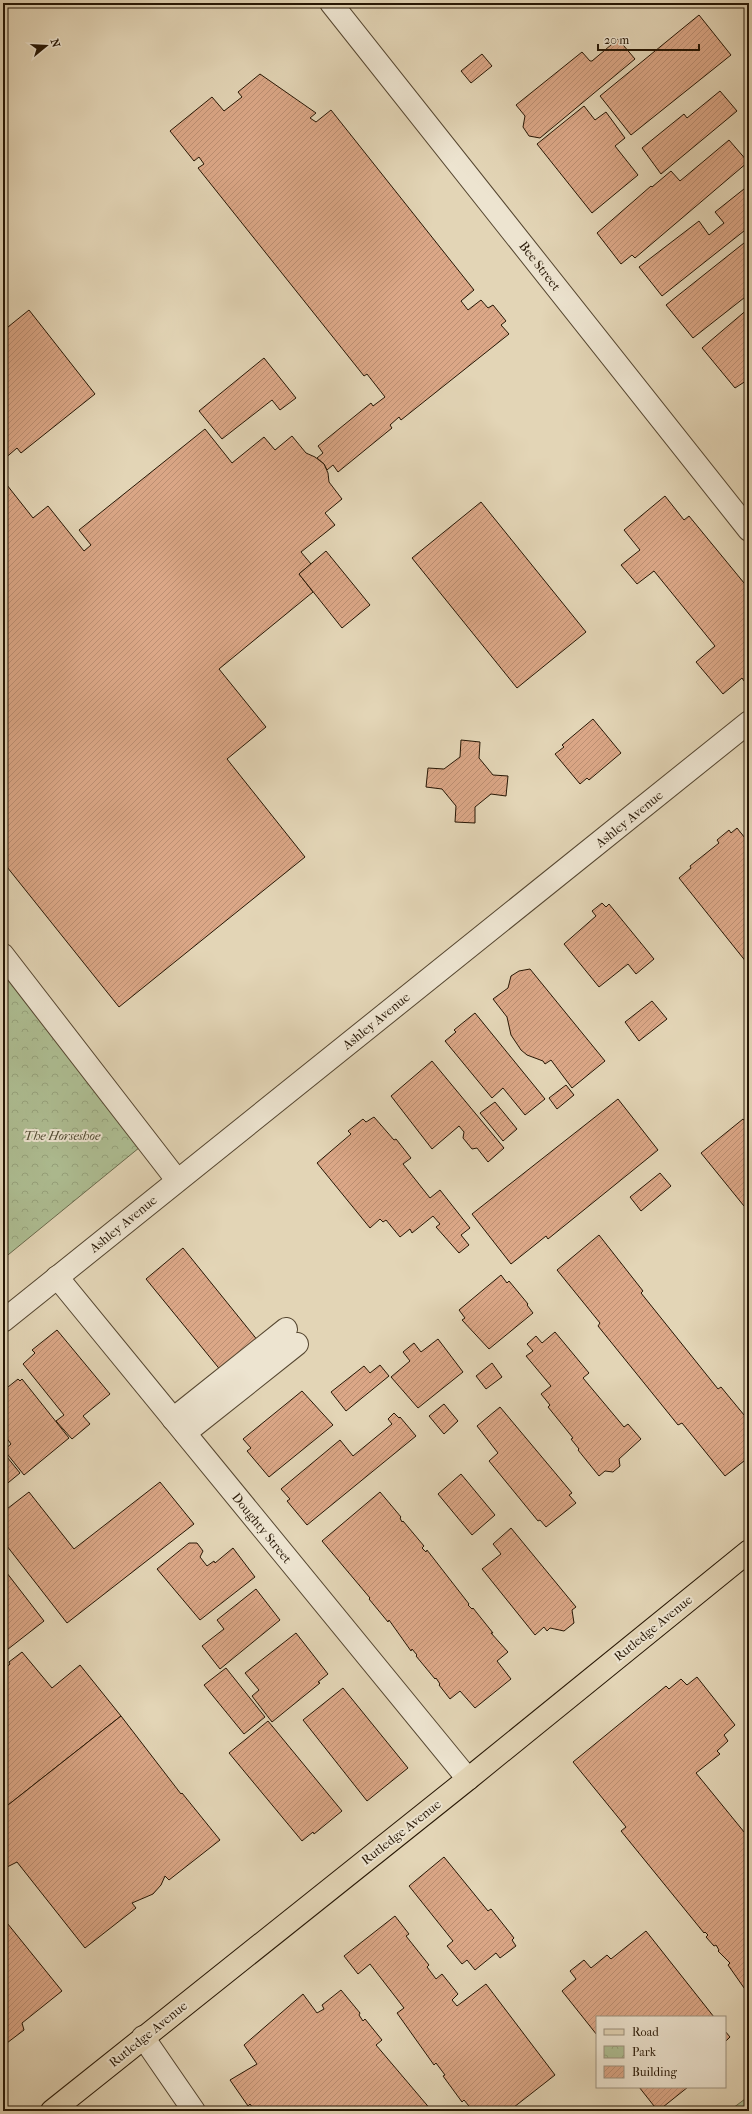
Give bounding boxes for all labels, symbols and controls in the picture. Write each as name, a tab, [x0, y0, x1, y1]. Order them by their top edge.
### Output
north arrow	[26, 26, 66, 66]
scale bar	[598, 26, 699, 52]
text: 20 m	[604, 33, 629, 47]
text: N	[48, 37, 63, 50]
street label: Bee Street	[516, 238, 564, 294]
street label: Ashley Avenue	[592, 787, 666, 851]
street label: Ashley Avenue	[339, 989, 413, 1053]
park label: The Horseshoe	[24, 1128, 101, 1143]
street label: Ashley Avenue	[86, 1192, 160, 1256]
street label: Doughty Street	[229, 1490, 295, 1567]
street label: Rutledge Avenue	[611, 1592, 696, 1664]
street label: Rutledge Avenue	[358, 1796, 444, 1868]
street label: Rutledge Avenue	[106, 1998, 191, 2070]
legend	[596, 2016, 726, 2088]
text: Road	[632, 2025, 659, 2039]
text: Park	[632, 2045, 657, 2059]
text: Building	[632, 2065, 677, 2079]

